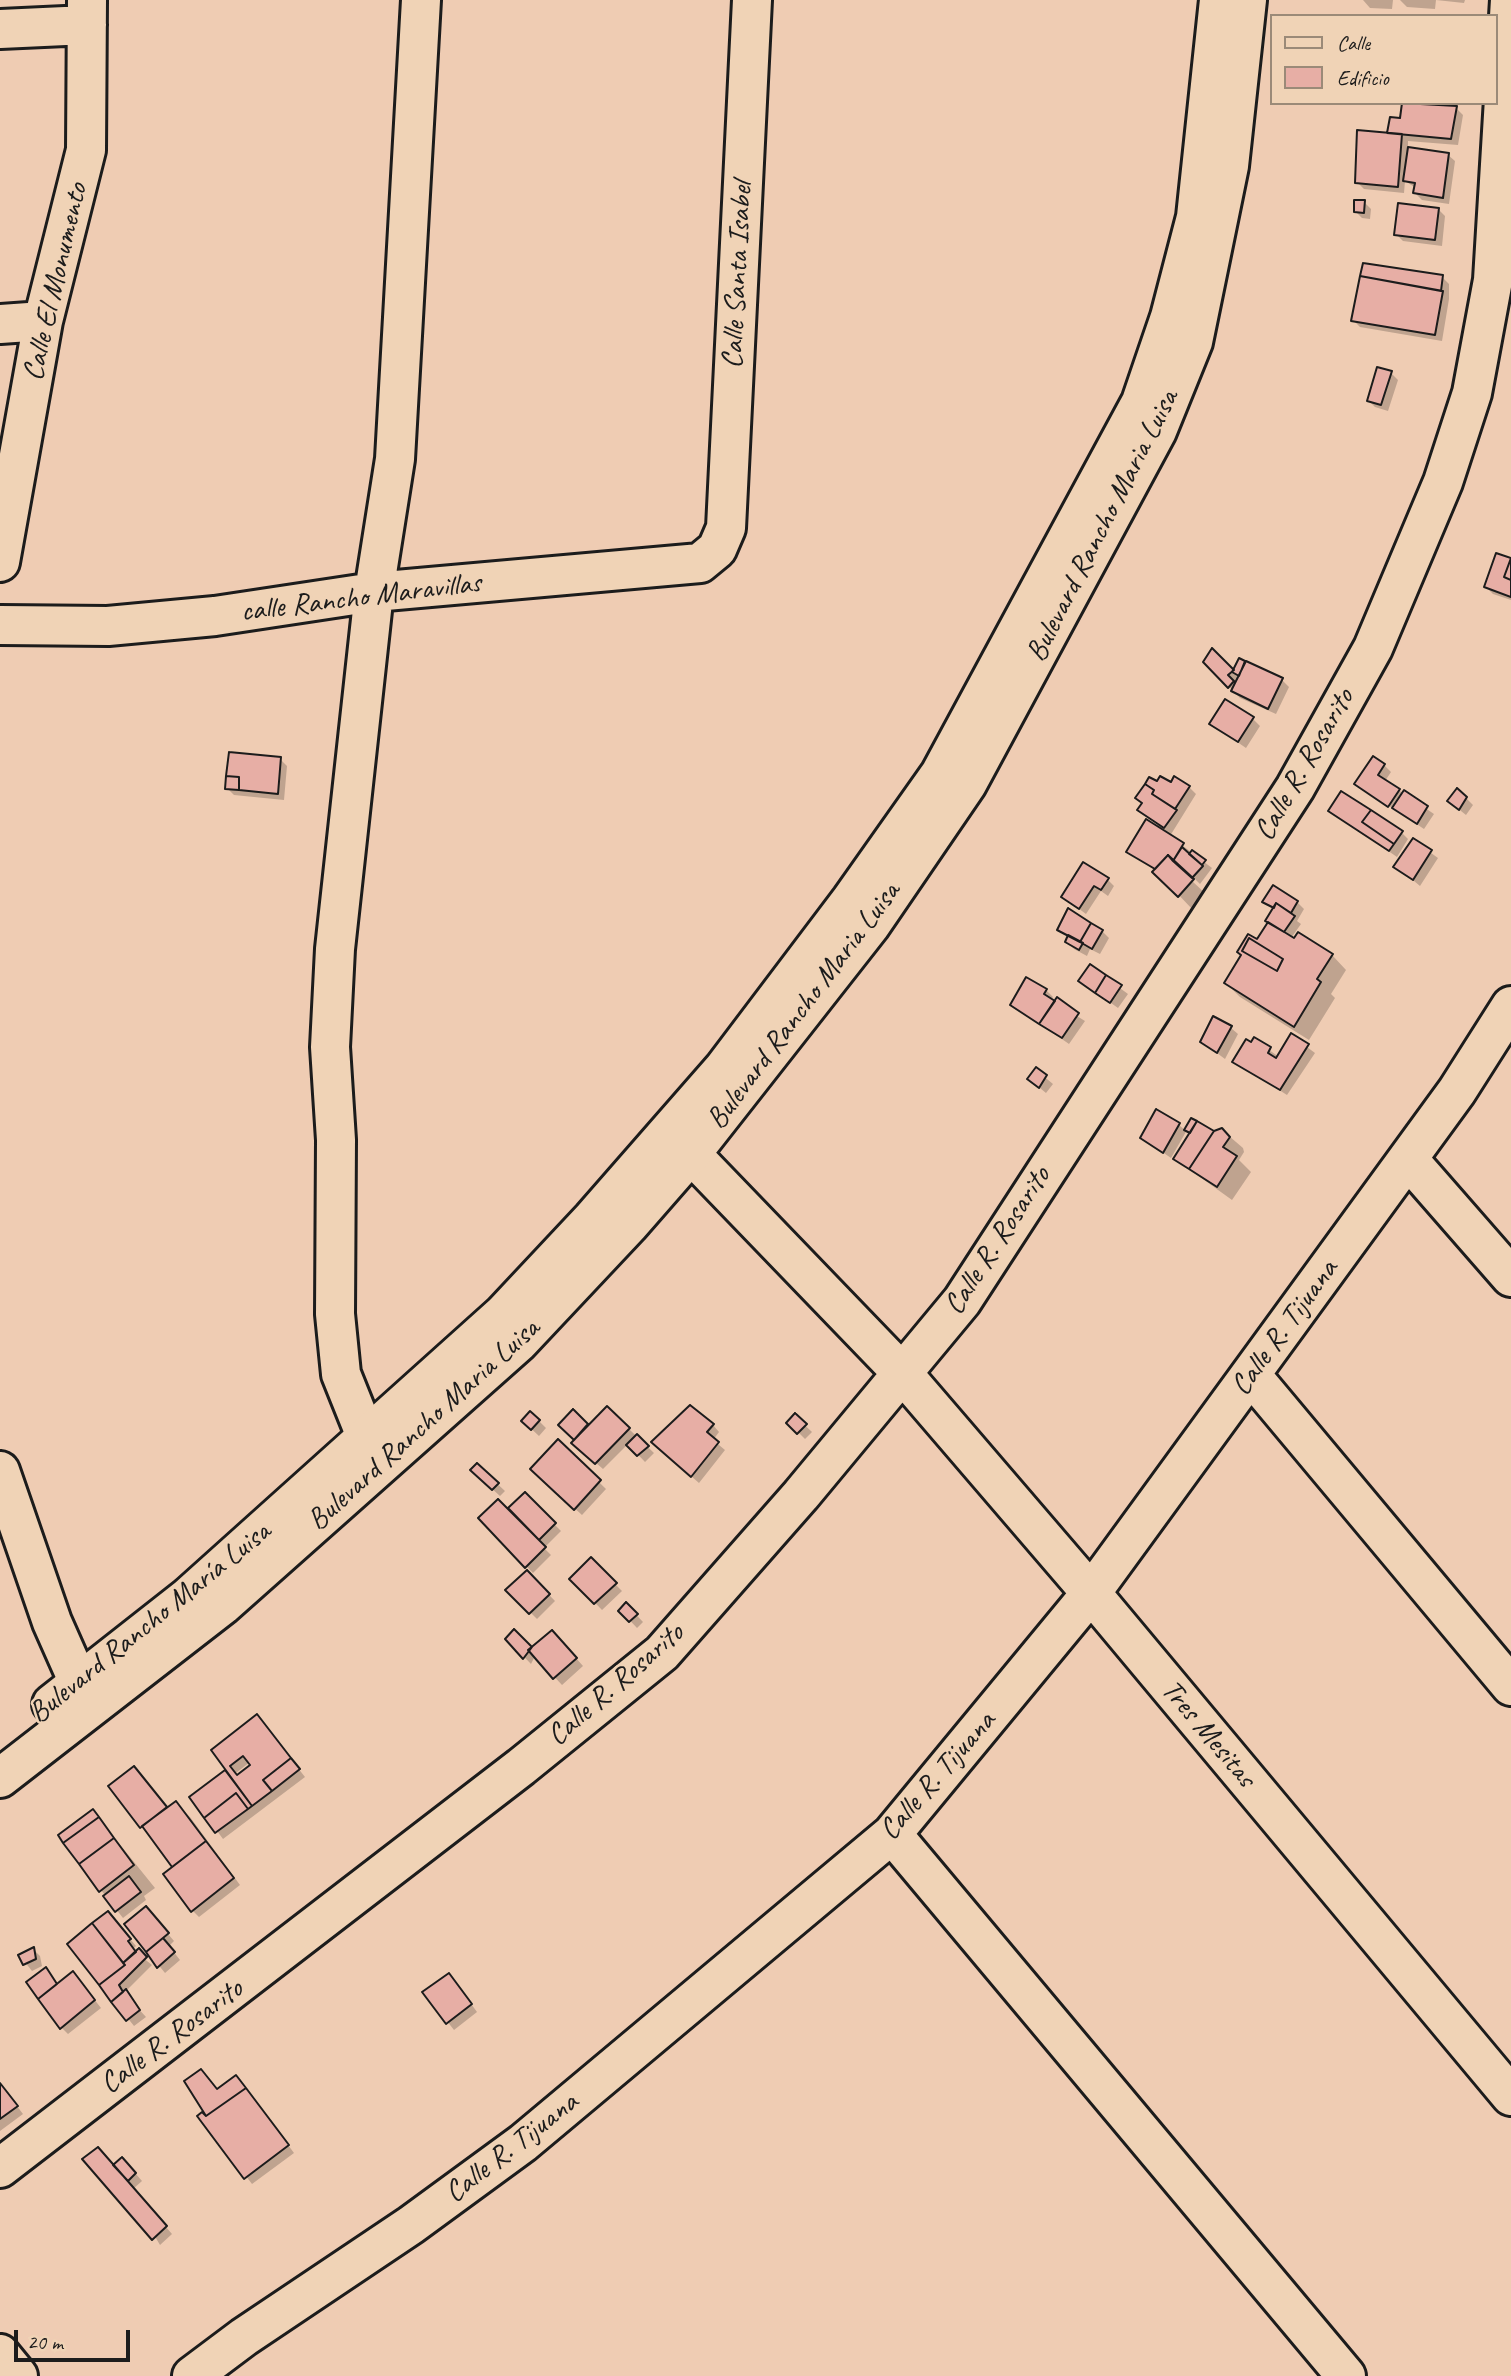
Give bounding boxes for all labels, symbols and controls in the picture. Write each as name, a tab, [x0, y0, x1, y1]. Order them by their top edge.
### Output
legend	[1270, 14, 1497, 105]
text: Calle	[1337, 30, 1370, 56]
text: Edificio	[1337, 65, 1389, 91]
street label: Calle El Monumento	[16, 180, 96, 384]
street label: Calle Santa Isabel	[715, 180, 761, 370]
street label: Bulevard Rancho Maria Luisa	[1019, 384, 1187, 668]
street label: calle Rancho Maravillas	[239, 565, 483, 631]
street label: Calle R. Rosarito	[1247, 683, 1363, 847]
street label: Bulevard Rancho Maria Luisa	[699, 875, 909, 1137]
street label: Calle R. Rosarito	[937, 1160, 1059, 1322]
street label: Calle R. Tijuana	[1224, 1253, 1346, 1403]
street label: Bulevard Rancho Maria Luisa	[301, 1311, 547, 1539]
street label: Bulevard Rancho María Luisa	[22, 1514, 278, 1732]
street label: Calle R. Rosarito	[540, 1616, 692, 1754]
street label: Tres Mesitas	[1153, 1673, 1263, 1795]
street label: Calle R. Tijuana	[872, 1704, 1004, 1848]
street label: Calle R. Rosarito	[94, 1972, 250, 2102]
street label: Calle R. Tijuana	[438, 2085, 586, 2211]
scale bar	[18, 2316, 133, 2360]
text: 20 m	[27, 2329, 63, 2355]

